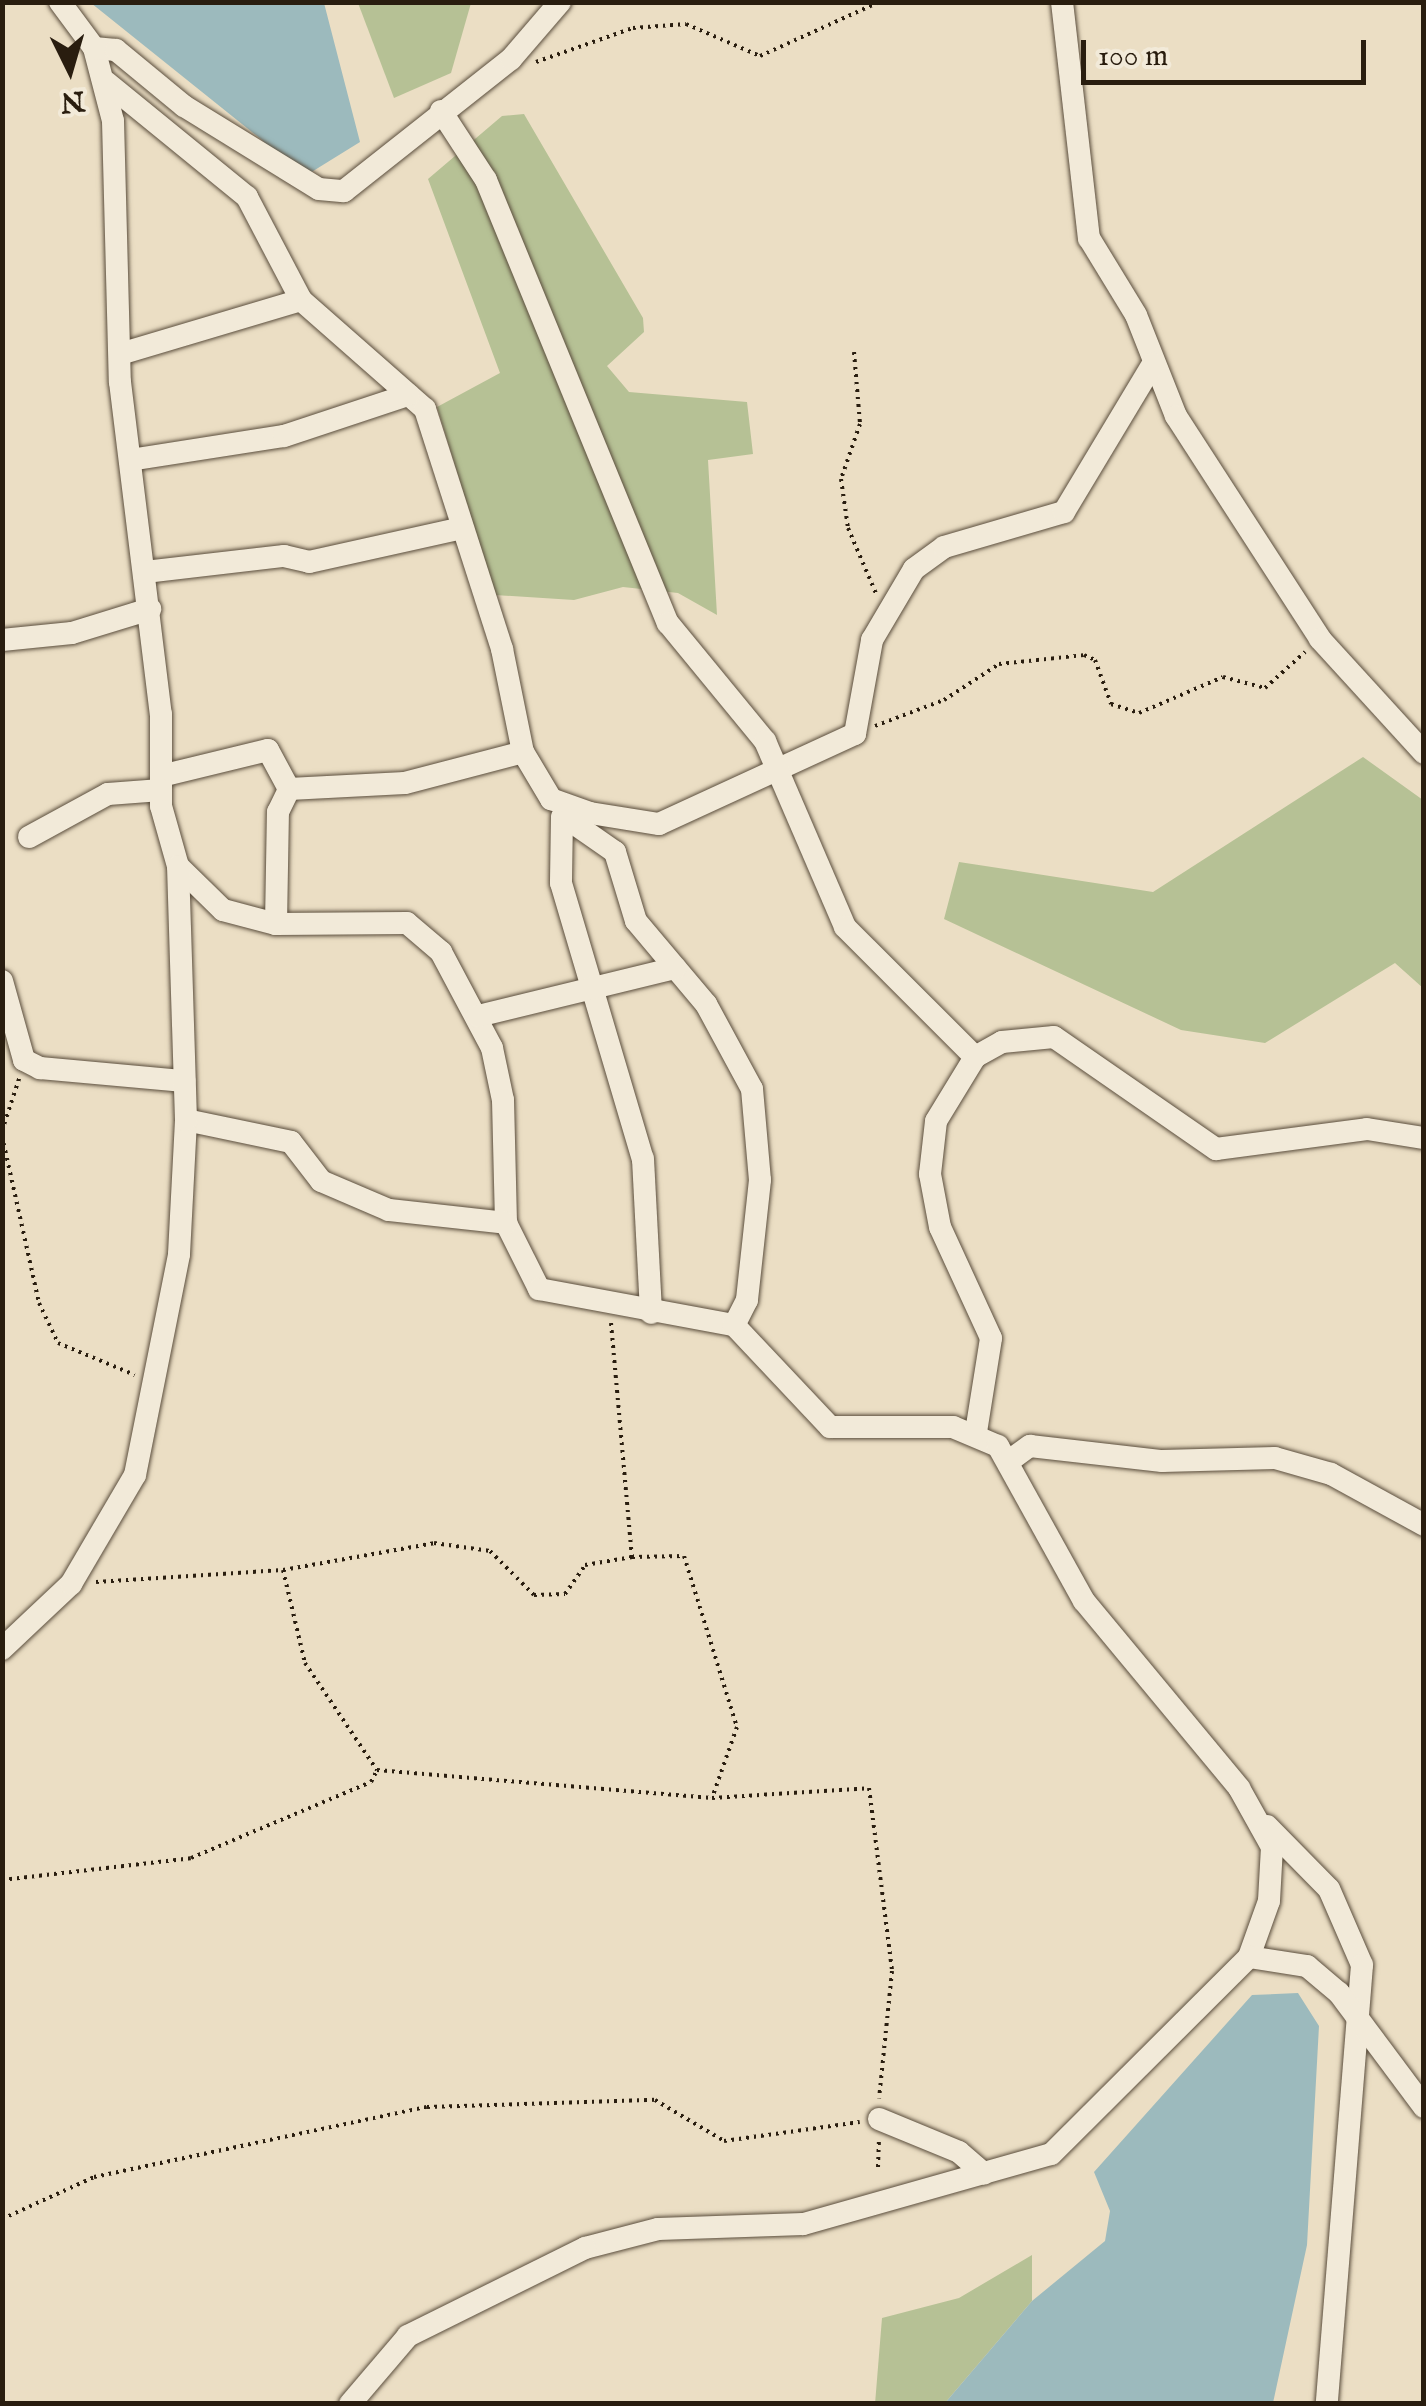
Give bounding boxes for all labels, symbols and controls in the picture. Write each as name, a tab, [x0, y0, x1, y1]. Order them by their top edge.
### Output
north arrow	[20, 20, 120, 120]
scale bar	[1086, 20, 1371, 82]
text: 100 m	[1098, 38, 1168, 76]
text: N	[59, 82, 86, 119]

